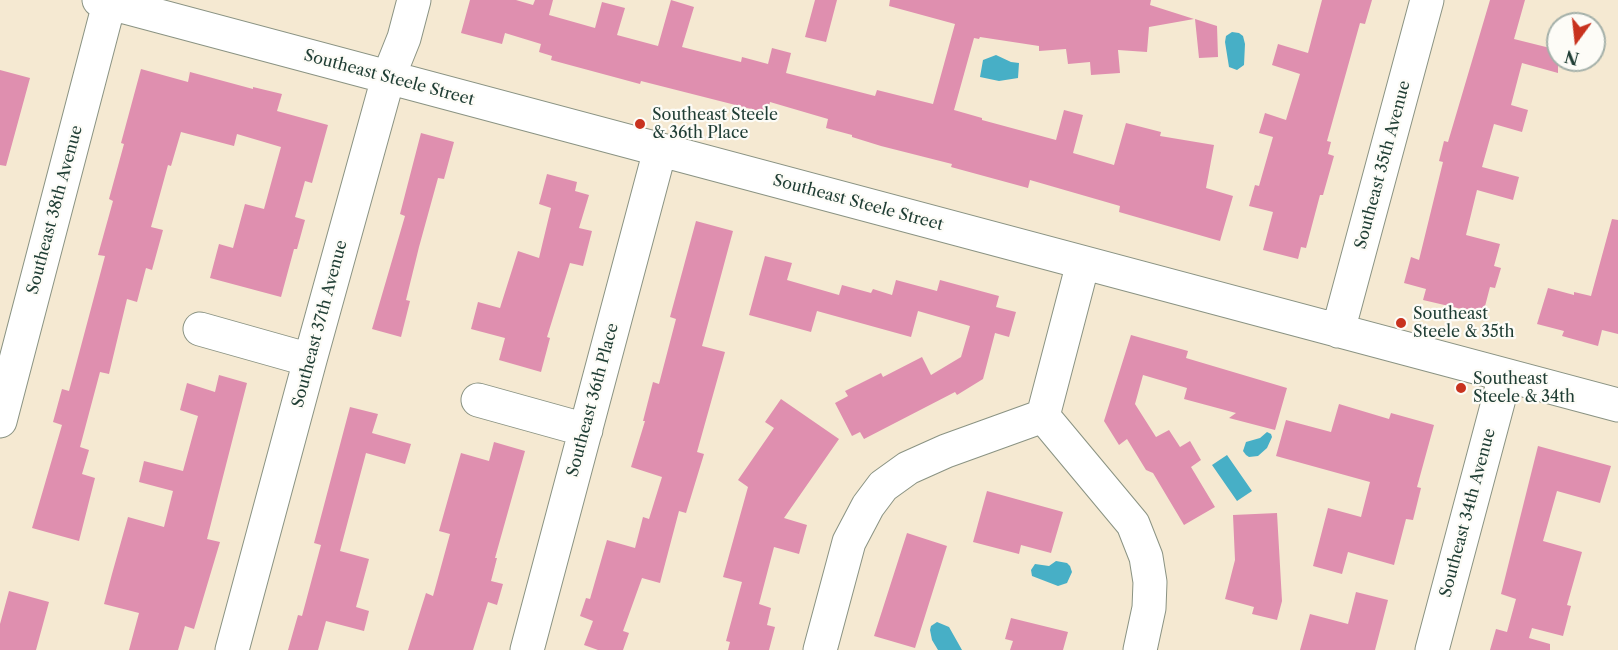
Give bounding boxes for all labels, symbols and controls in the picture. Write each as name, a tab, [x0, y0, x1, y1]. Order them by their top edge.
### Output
north arrow	[1546, 12, 1606, 72]
street label: Southeast Steele Street	[302, 46, 476, 110]
text: N	[1563, 46, 1581, 69]
street label: Southeast 35th Avenue	[1351, 79, 1415, 251]
place label: Southeast Steele & 36th Place	[652, 105, 778, 143]
marker: Southeast Steele & 36th Place	[633, 117, 647, 131]
street label: Southeast 38th Avenue	[23, 123, 87, 297]
street label: Southeast Steele Street	[771, 171, 945, 235]
street label: Southeast 37th Avenue	[288, 238, 352, 410]
place label: Southeast Steele & 35th	[1413, 304, 1514, 342]
marker: Southeast Steele & 35th	[1394, 316, 1408, 330]
street label: Southeast 36th Place	[563, 321, 623, 479]
place label: Southeast Steele & 34th	[1473, 369, 1575, 407]
marker: Southeast Steele & 34th	[1454, 381, 1468, 395]
street label: Southeast 34th Avenue	[1436, 426, 1500, 600]

